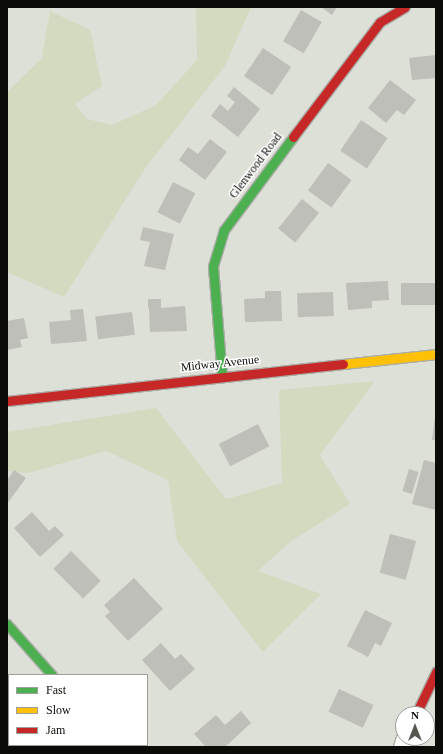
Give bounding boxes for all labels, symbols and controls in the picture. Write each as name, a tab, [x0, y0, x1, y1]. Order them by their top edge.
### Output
street label: Glenwood Road	[227, 130, 285, 202]
street label: Midway Avenue	[180, 353, 260, 375]
legend	[8, 674, 148, 746]
text: Fast	[46, 683, 66, 697]
text: Slow	[46, 703, 71, 717]
north arrow	[395, 706, 435, 746]
text: N	[411, 709, 419, 721]
text: Jam	[46, 723, 65, 737]

